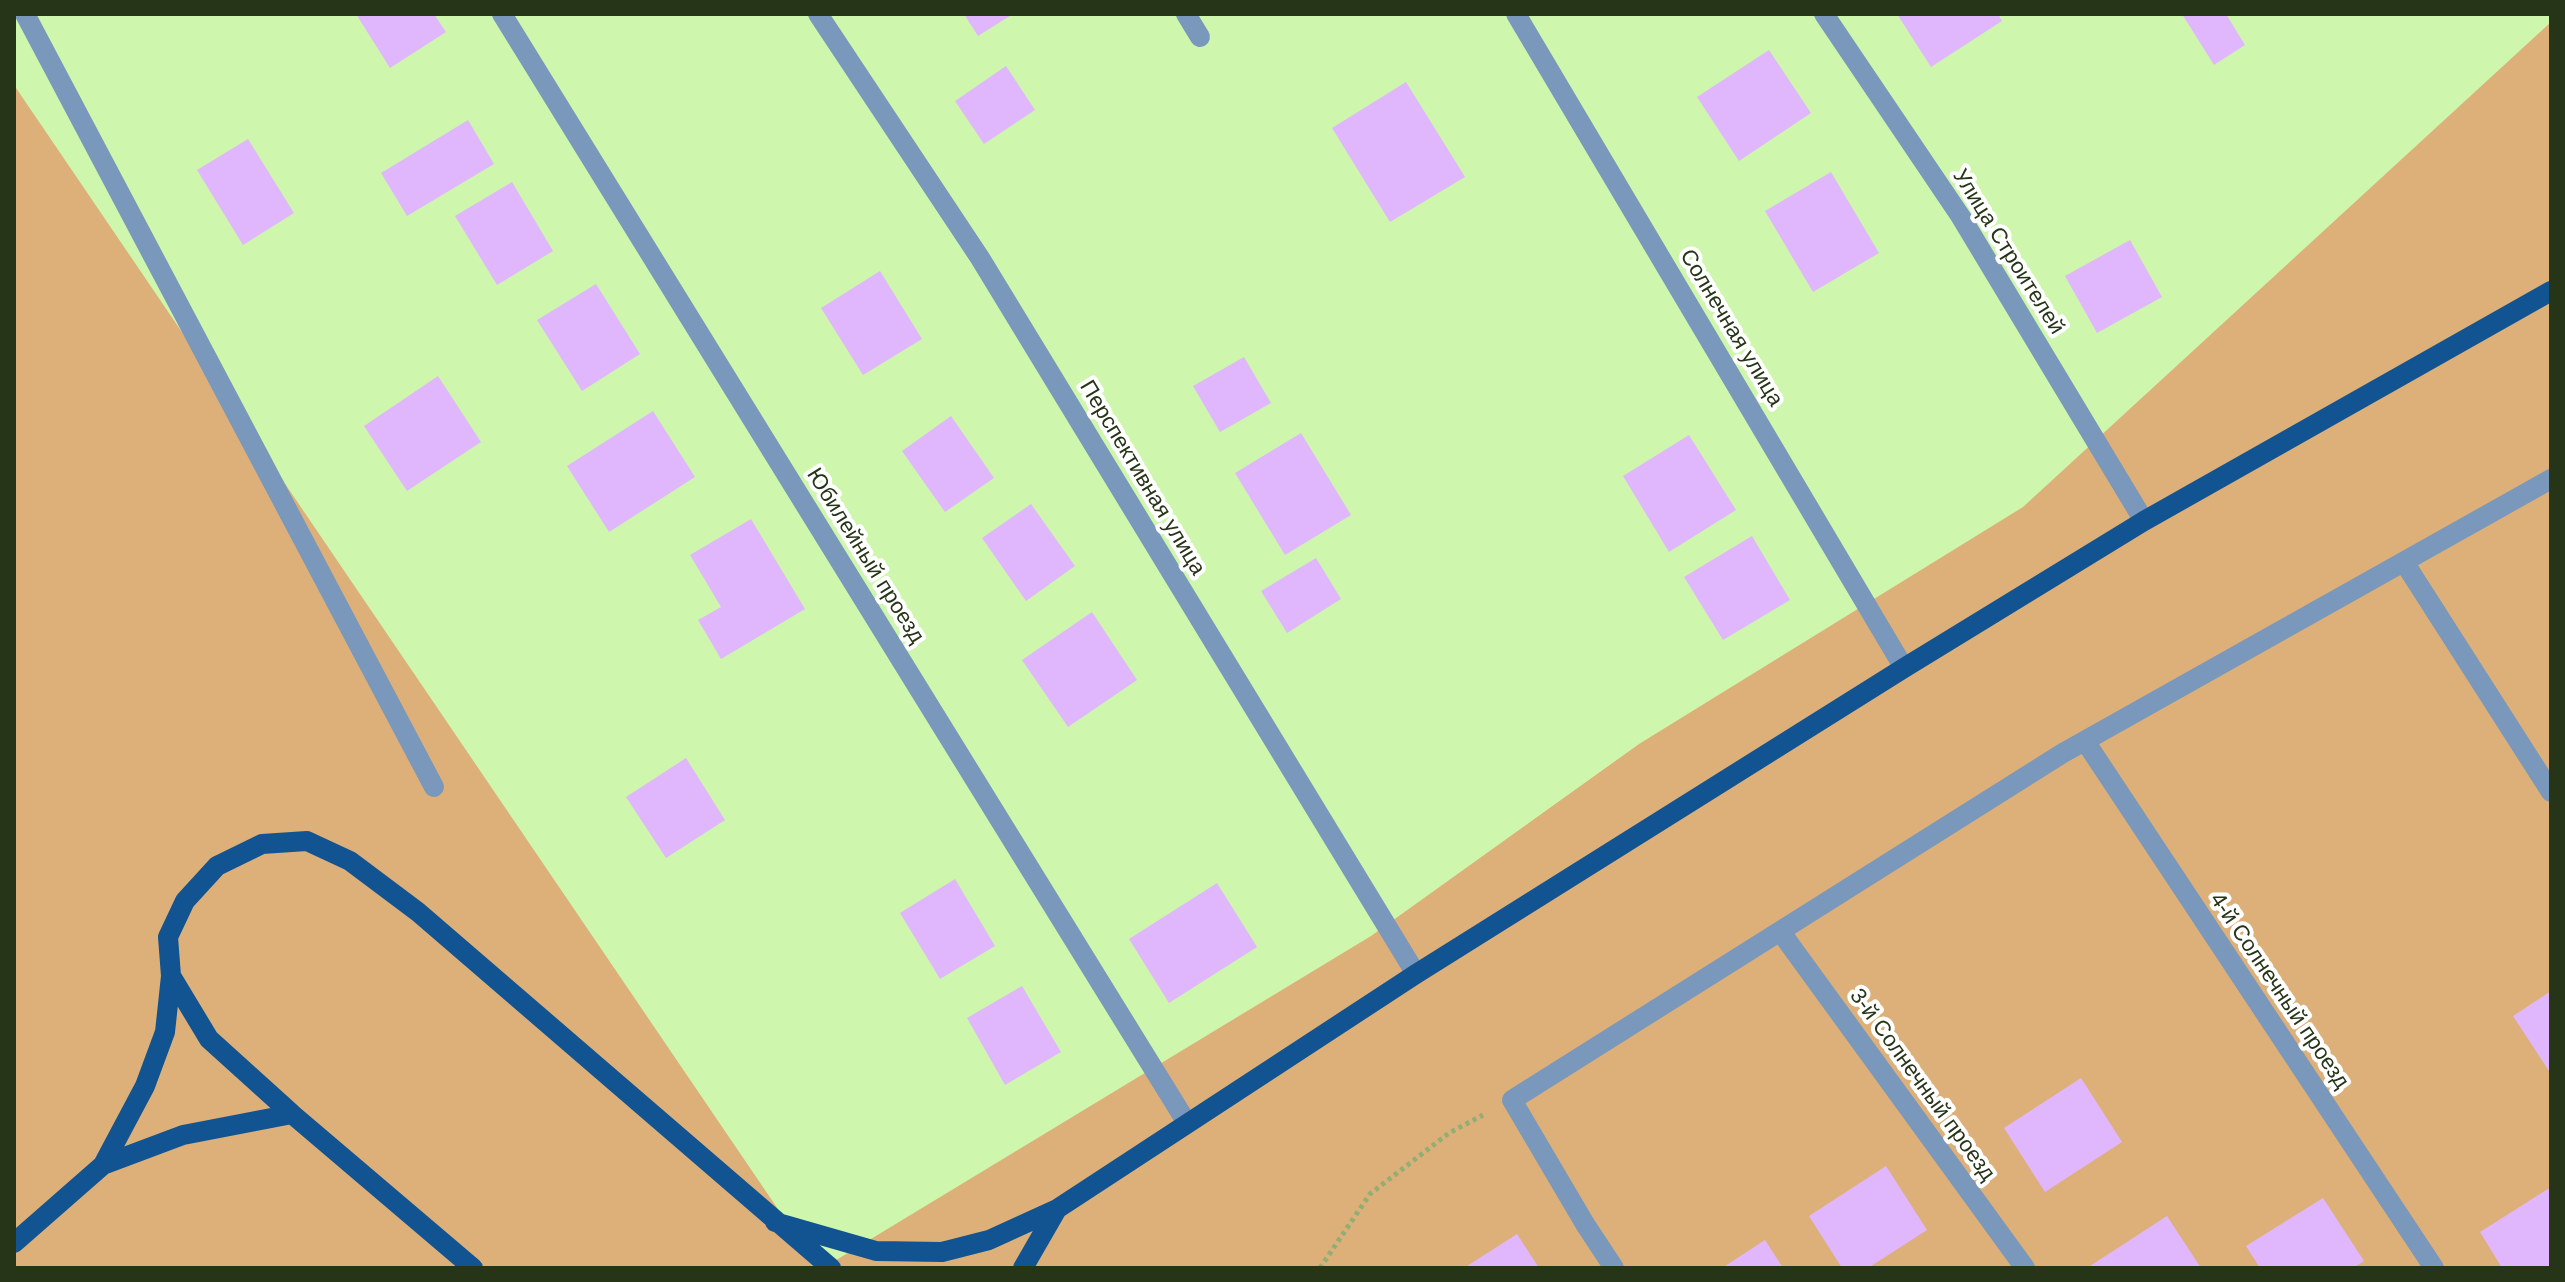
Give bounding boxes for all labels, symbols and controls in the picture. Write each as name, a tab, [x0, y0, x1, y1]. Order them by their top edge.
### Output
street label: Улица Строителей	[1946, 164, 2070, 340]
street label: Солнечная улица	[1674, 245, 1788, 411]
street label: Перспективная улица	[1073, 376, 1211, 580]
street label: Юбилейный проезд	[800, 464, 930, 648]
street label: 4-й Солнечный проезд	[2204, 888, 2354, 1094]
street label: 3-й Солнечный проезд	[1844, 984, 2000, 1186]

